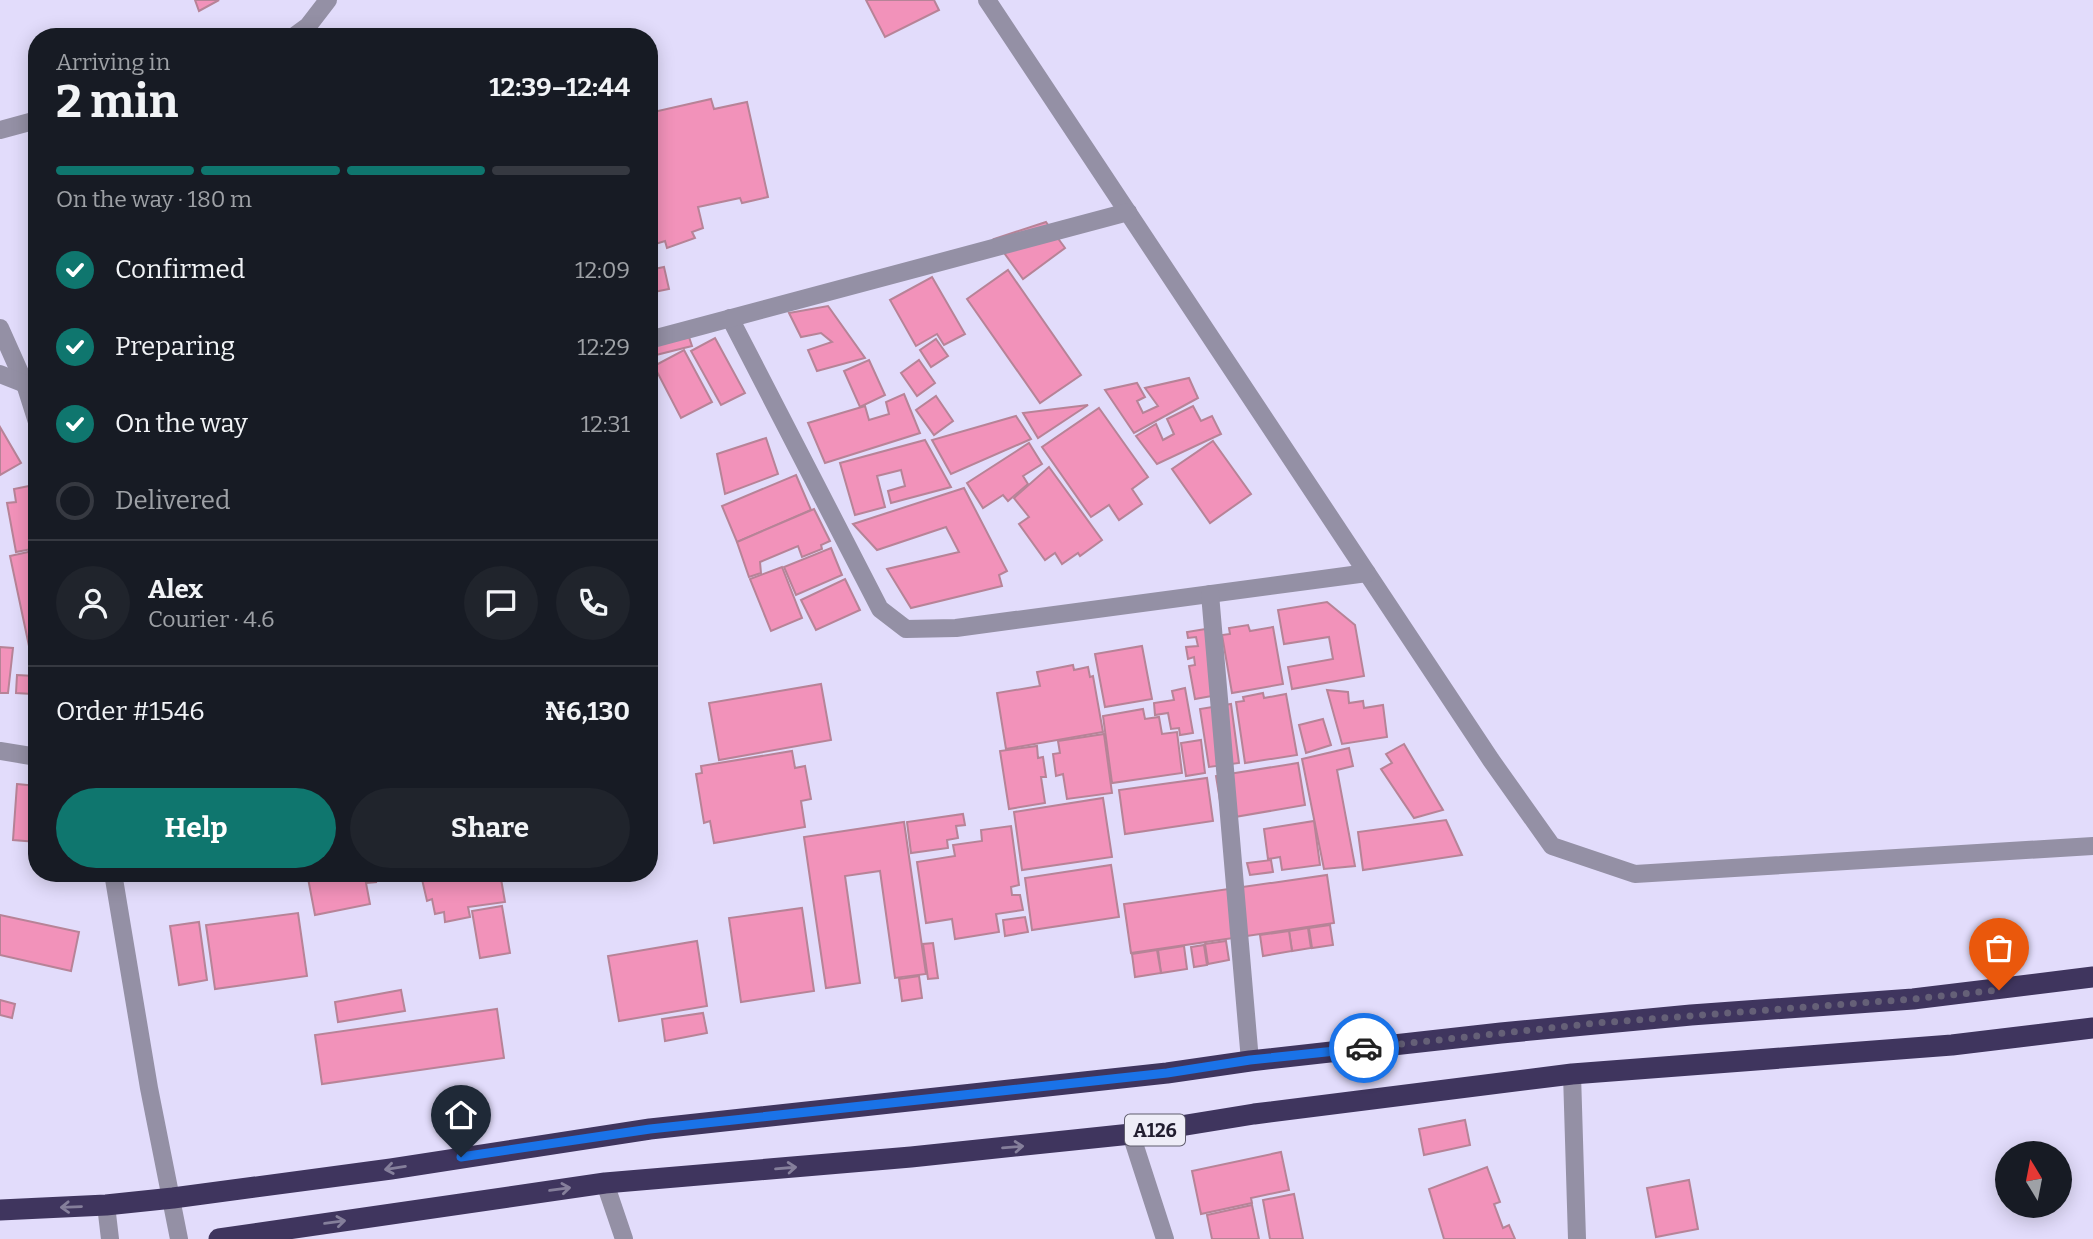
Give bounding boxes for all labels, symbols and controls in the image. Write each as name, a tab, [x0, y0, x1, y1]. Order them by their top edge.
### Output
text: Arriving in	[56, 48, 170, 76]
text: 12:39–12:44	[489, 72, 630, 103]
text: 2 min	[56, 74, 178, 129]
text: On the way · 180 m	[56, 185, 252, 213]
icon: check	[56, 251, 94, 289]
text: Confirmed	[115, 254, 245, 285]
text: 12:09	[575, 256, 630, 284]
icon: check	[56, 328, 94, 366]
text: Preparing	[115, 331, 235, 362]
text: 12:29	[577, 333, 630, 361]
icon: check	[56, 405, 94, 443]
text: On the way	[115, 408, 248, 439]
text: 12:31	[581, 410, 630, 438]
text: Delivered	[115, 485, 230, 516]
button: person	[56, 566, 130, 640]
button: chat	[464, 566, 538, 640]
button: phone	[556, 566, 630, 640]
text: Alex	[148, 574, 203, 605]
text: Courier · 4.6	[148, 605, 275, 633]
text: Order #1546	[56, 696, 204, 727]
text: ₦6,130	[544, 696, 630, 727]
button: Help	[56, 788, 336, 868]
button: Share	[350, 788, 630, 868]
pin	[1969, 918, 2029, 990]
icon: bag	[1980, 929, 2018, 967]
courier	[1329, 1013, 1399, 1083]
icon: car	[1345, 1029, 1383, 1067]
pin	[431, 1085, 491, 1157]
icon: home	[442, 1096, 480, 1134]
road number: A126	[1125, 1114, 1185, 1146]
one-way arrow	[1001, 1141, 1023, 1154]
north arrow	[1995, 1141, 2072, 1218]
map controls	[1995, 1141, 2072, 1218]
one-way arrow	[774, 1161, 797, 1174]
one-way arrow	[384, 1162, 406, 1175]
one-way arrow	[548, 1183, 571, 1196]
one-way arrow	[60, 1200, 83, 1213]
one-way arrow	[323, 1215, 345, 1228]

